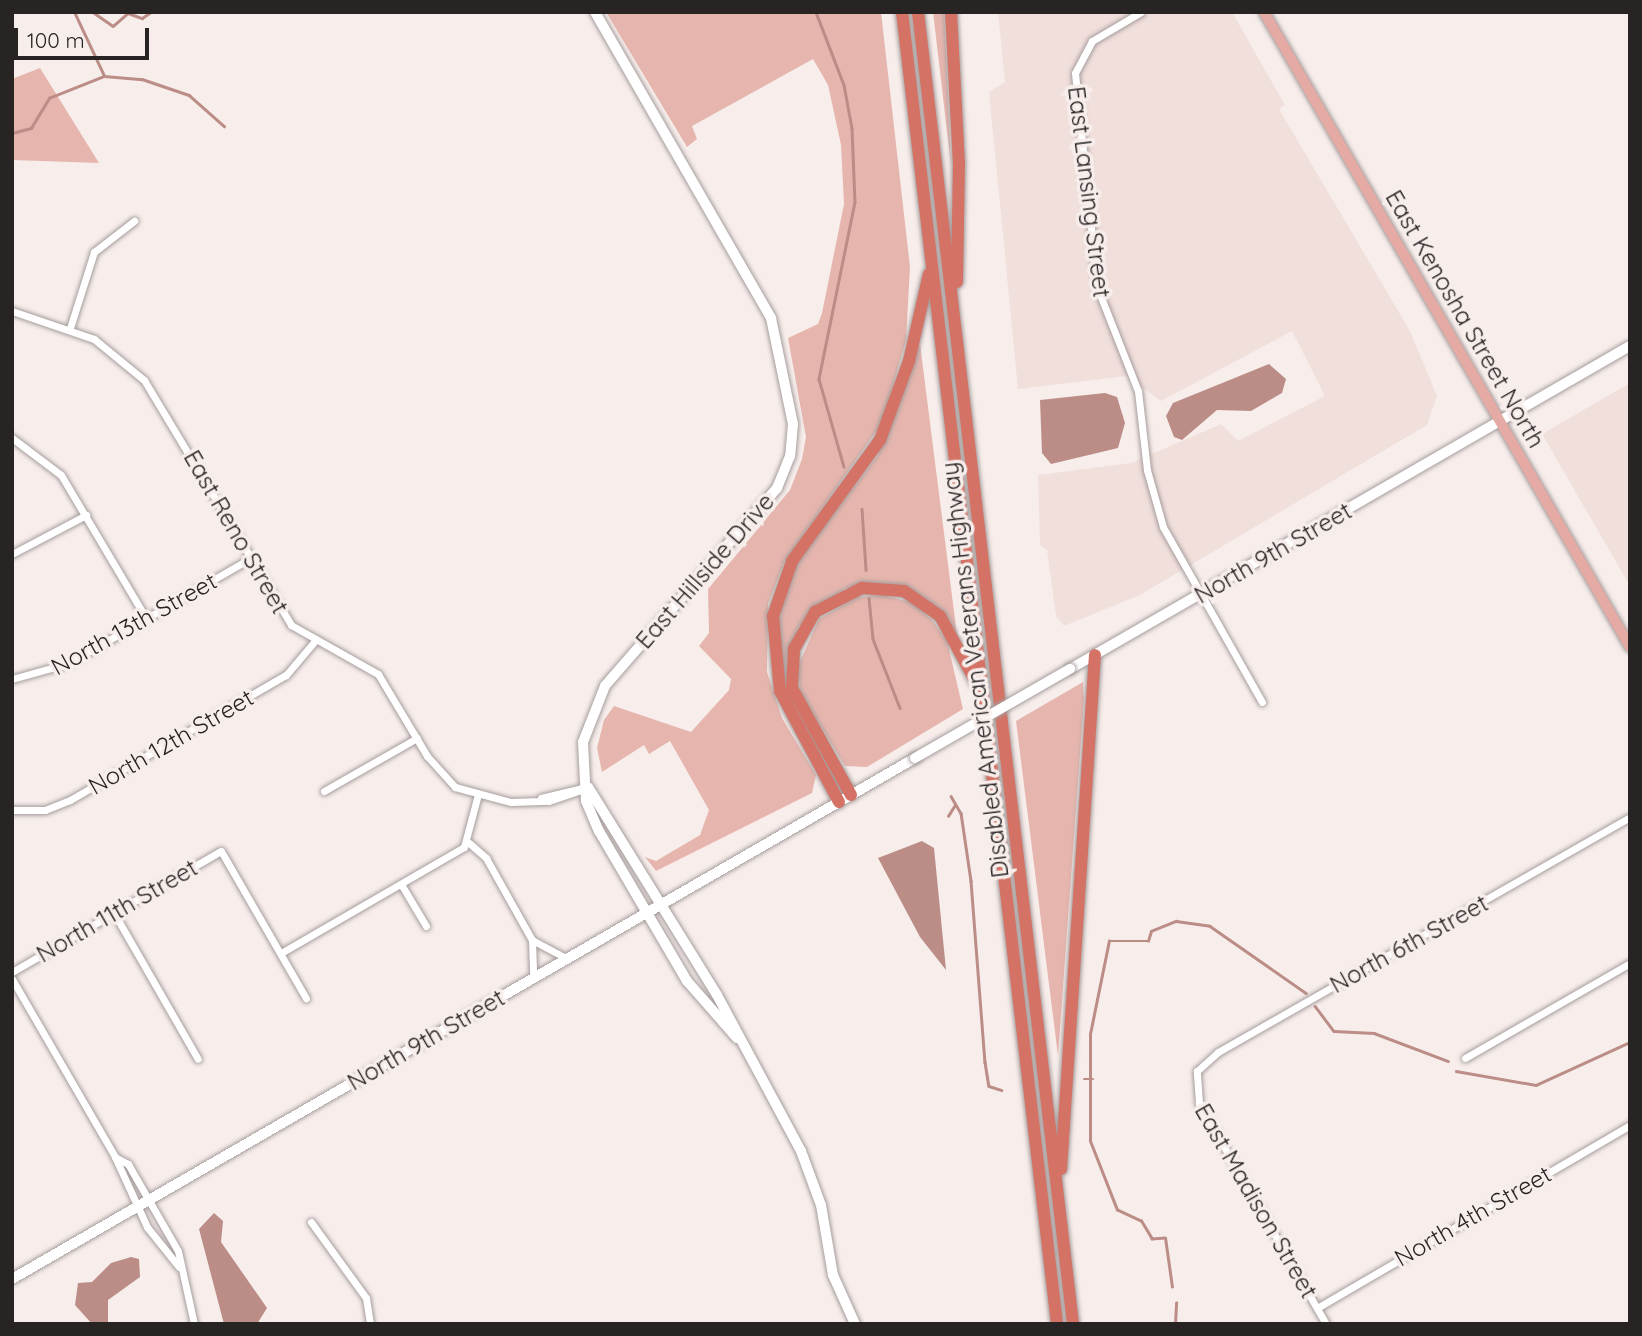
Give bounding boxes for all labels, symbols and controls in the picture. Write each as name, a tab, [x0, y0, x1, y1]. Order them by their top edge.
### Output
scale bar	[18, 14, 152, 58]
text: 100 m	[27, 27, 85, 53]
street label: East Lansing Street	[1062, 85, 1116, 299]
street label: East Kenosha Street North	[1379, 185, 1551, 453]
street label: East Reno Street	[177, 445, 295, 619]
street label: Disabled American Veterans Highway	[935, 460, 1015, 880]
street label: East Hillside Drive	[630, 487, 780, 655]
street label: North 9th Street	[1189, 496, 1357, 610]
street label: North 13th Street	[46, 567, 222, 681]
street label: North 12th Street	[83, 683, 259, 801]
street label: North 11th Street	[31, 853, 203, 969]
street label: North 6th Street	[1325, 889, 1493, 999]
street label: North 9th Street	[342, 983, 510, 1097]
street label: East Madison Street	[1189, 1099, 1323, 1303]
street label: North 4th Street	[1390, 1160, 1556, 1272]

